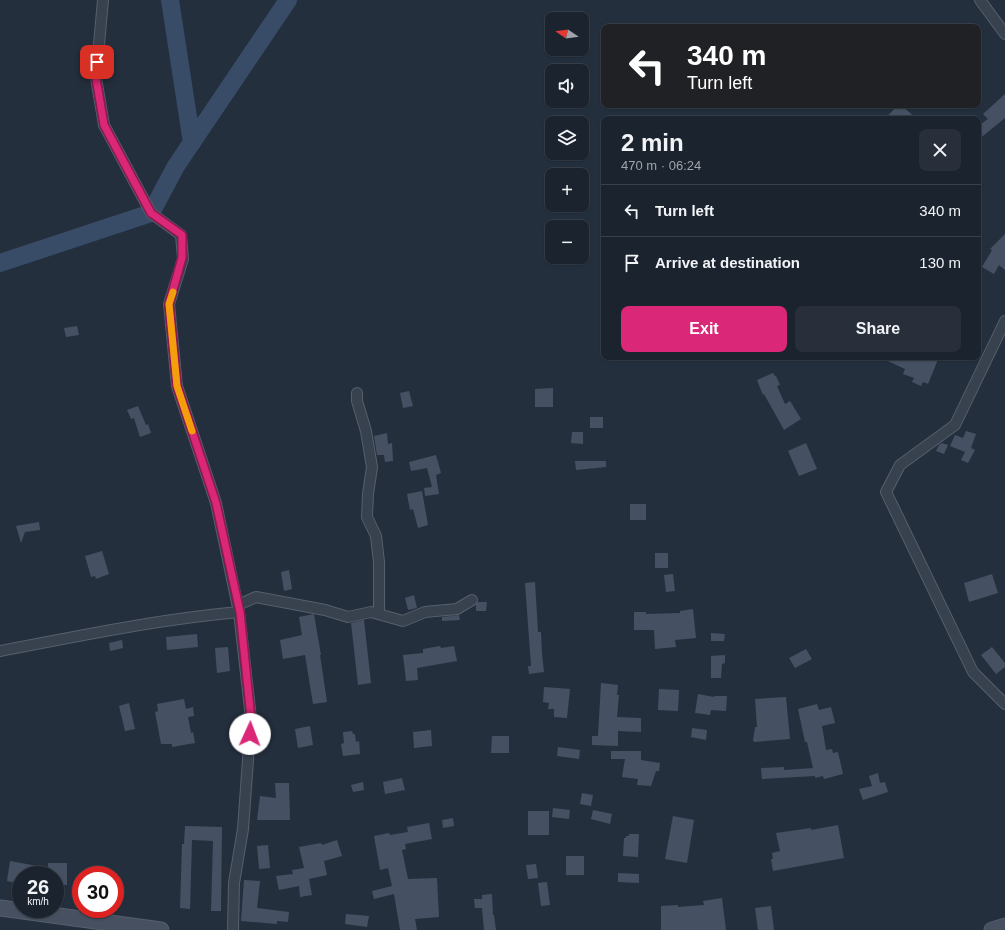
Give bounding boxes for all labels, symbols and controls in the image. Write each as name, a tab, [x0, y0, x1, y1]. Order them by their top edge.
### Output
north arrow	[545, 12, 589, 56]
map controls	[545, 12, 589, 264]
icon: left	[621, 40, 673, 92]
text: 340 m	[687, 40, 766, 71]
pin	[80, 45, 114, 79]
icon: arrive	[86, 51, 108, 73]
button: sound	[545, 64, 589, 108]
text: Turn left	[687, 73, 752, 93]
button: layers	[545, 116, 589, 160]
text: 2 min	[621, 129, 684, 156]
button: close	[919, 129, 961, 171]
text: 470 m · 06:24	[621, 158, 701, 173]
button: +	[545, 168, 589, 212]
icon: left	[621, 200, 643, 222]
text: Turn left	[655, 202, 714, 219]
text: 340 m	[919, 202, 961, 219]
button: −	[545, 220, 589, 264]
icon: arrive	[621, 252, 643, 274]
text: Arrive at destination	[655, 254, 800, 271]
text: 130 m	[919, 254, 961, 271]
button: Exit	[621, 306, 787, 352]
button: Share	[795, 306, 961, 352]
position arrow	[229, 713, 271, 755]
speed limit sign: 30	[72, 866, 124, 918]
text: 26	[27, 876, 49, 898]
text: km/h	[27, 896, 49, 907]

